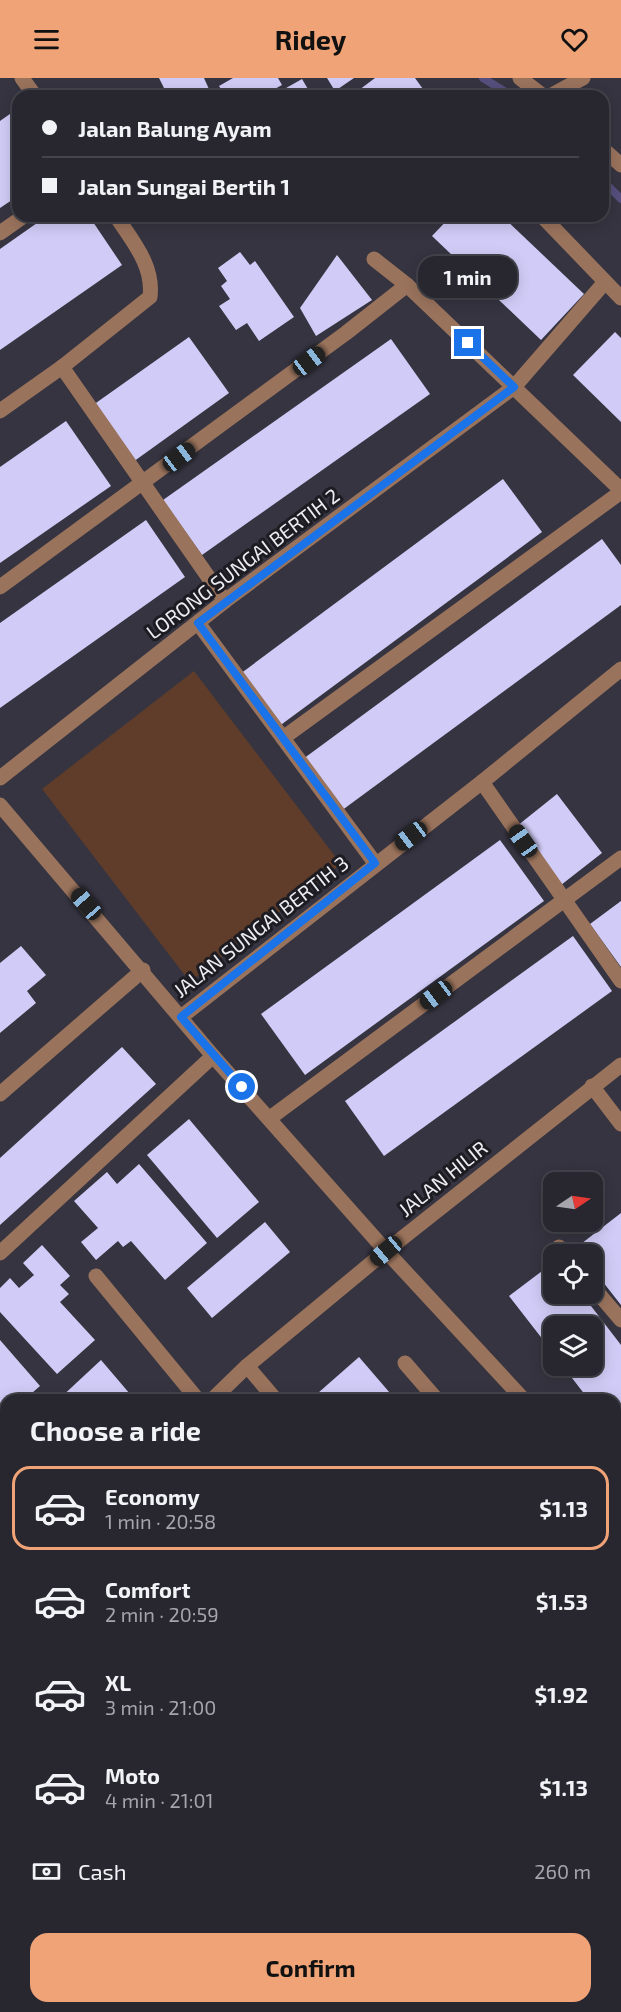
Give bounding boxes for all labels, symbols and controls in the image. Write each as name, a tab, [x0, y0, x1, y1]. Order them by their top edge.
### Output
icon: menu	[30, 23, 63, 56]
text: Ridey	[275, 23, 346, 55]
icon: heart	[558, 23, 591, 56]
text: Jalan Balung Ayam	[78, 115, 272, 141]
text: Jalan Sungai Bertih 1	[78, 173, 290, 199]
callout: 1 min	[418, 256, 518, 298]
text: 1 min	[443, 265, 492, 289]
route end	[454, 329, 481, 356]
car	[289, 343, 329, 379]
car	[159, 439, 199, 475]
street label: LORONG SUNGAI BERTIH 2	[141, 483, 344, 644]
car	[391, 818, 431, 854]
car	[505, 821, 541, 861]
street label: JALAN SUNGAI BERTIH 3	[168, 850, 353, 1002]
car	[67, 885, 105, 923]
car	[416, 977, 456, 1013]
route start	[228, 1073, 255, 1100]
street label: JALAN HILIR	[393, 1135, 491, 1221]
north arrow	[543, 1172, 603, 1232]
map controls	[543, 1172, 603, 1376]
car	[366, 1233, 406, 1269]
button: locate	[543, 1244, 603, 1304]
button: layers	[543, 1316, 603, 1376]
text: Choose a ride	[30, 1414, 201, 1446]
icon: car	[33, 1481, 87, 1535]
text: Economy	[105, 1483, 200, 1509]
text: $1.13	[539, 1495, 588, 1521]
text: 1 min · 20:58	[105, 1509, 216, 1533]
icon: car	[33, 1574, 87, 1628]
text: Comfort	[105, 1576, 190, 1602]
text: $1.53	[536, 1588, 588, 1614]
text: 2 min · 20:59	[105, 1602, 219, 1626]
icon: car	[33, 1667, 87, 1721]
text: XL	[105, 1669, 131, 1695]
text: $1.92	[535, 1681, 588, 1707]
text: 3 min · 21:00	[105, 1695, 216, 1719]
icon: car	[33, 1760, 87, 1814]
text: Moto	[105, 1762, 160, 1788]
text: $1.13	[539, 1774, 588, 1800]
text: 4 min · 21:01	[105, 1788, 213, 1812]
icon: cash	[30, 1855, 63, 1888]
text: Cash	[78, 1858, 127, 1884]
text: 260 m	[534, 1859, 591, 1883]
button: Confirm	[30, 1933, 591, 2002]

